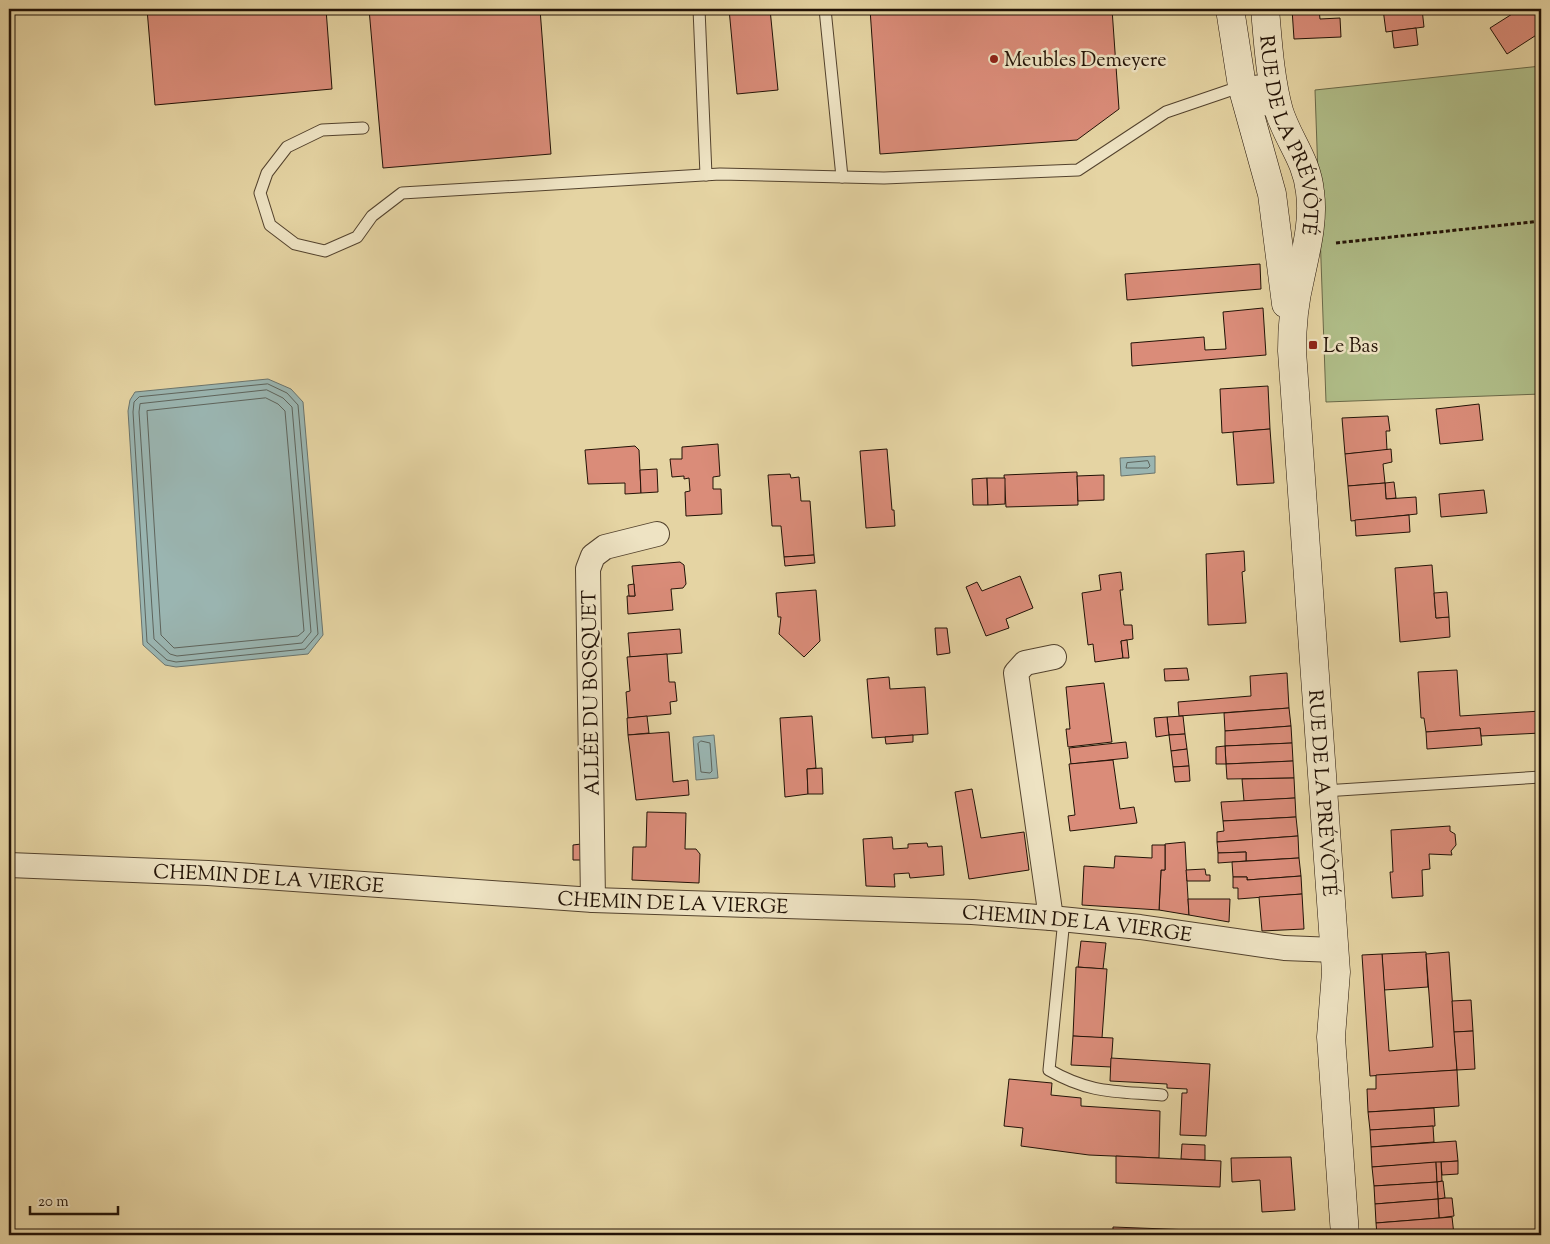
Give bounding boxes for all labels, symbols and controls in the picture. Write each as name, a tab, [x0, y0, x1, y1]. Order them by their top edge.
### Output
street label: RUE DE LA PRÉVÔTÉ	[1250, 34, 1324, 237]
place label: Meubles Demeyere	[1004, 47, 1167, 76]
marker: Meubles Demeyere	[988, 53, 1000, 65]
place label: Le Bas	[1323, 333, 1378, 362]
marker: Le Bas	[1307, 339, 1319, 351]
street label: ALLÉE DU BOSQUET	[575, 590, 609, 796]
street label: RUE DE LA PRÉVÔTÉ	[1299, 689, 1344, 898]
street label: CHEMIN DE LA VIERGE	[153, 859, 385, 902]
street label: CHEMIN DE LA VIERGE	[556, 886, 789, 923]
street label: CHEMIN DE LA VIERGE	[962, 900, 1194, 951]
scale bar	[30, 1184, 118, 1216]
text: 20 m	[38, 1192, 69, 1213]

